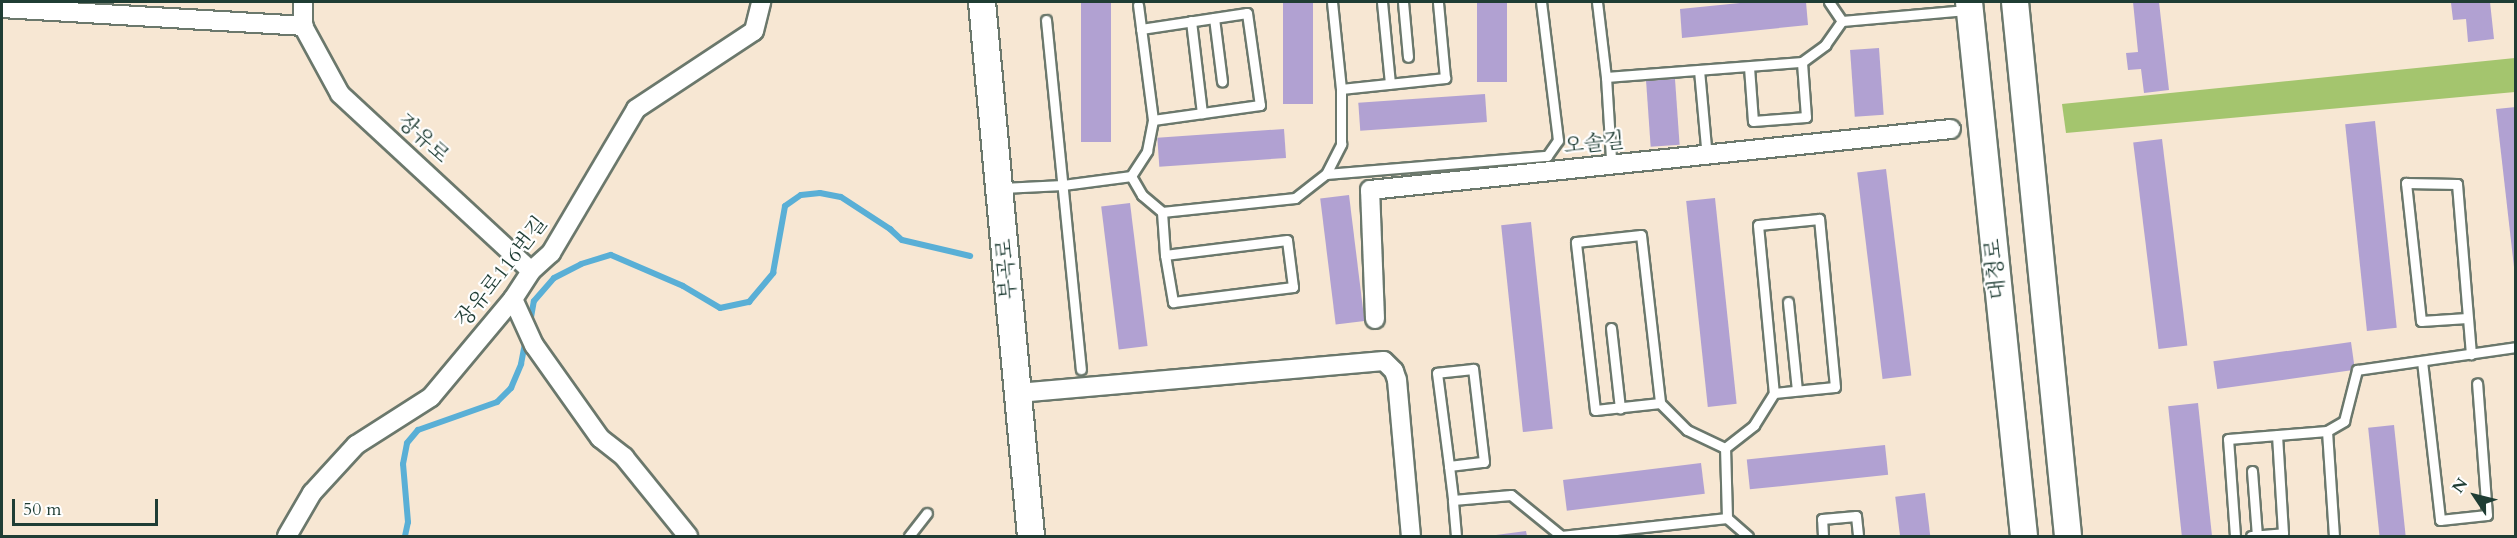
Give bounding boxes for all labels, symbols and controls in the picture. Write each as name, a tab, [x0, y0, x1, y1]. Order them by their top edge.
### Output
street label: 장유로	[392, 109, 454, 169]
street label: 오솔길	[1562, 128, 1626, 160]
street label: 장유로116번길	[451, 212, 553, 332]
street label: 대청로	[1980, 237, 2012, 301]
street label: 부곡로	[992, 238, 1022, 300]
north arrow	[2445, 466, 2505, 526]
text: N	[2447, 474, 2473, 498]
scale bar	[15, 487, 160, 525]
text: 50 m	[23, 497, 62, 522]

